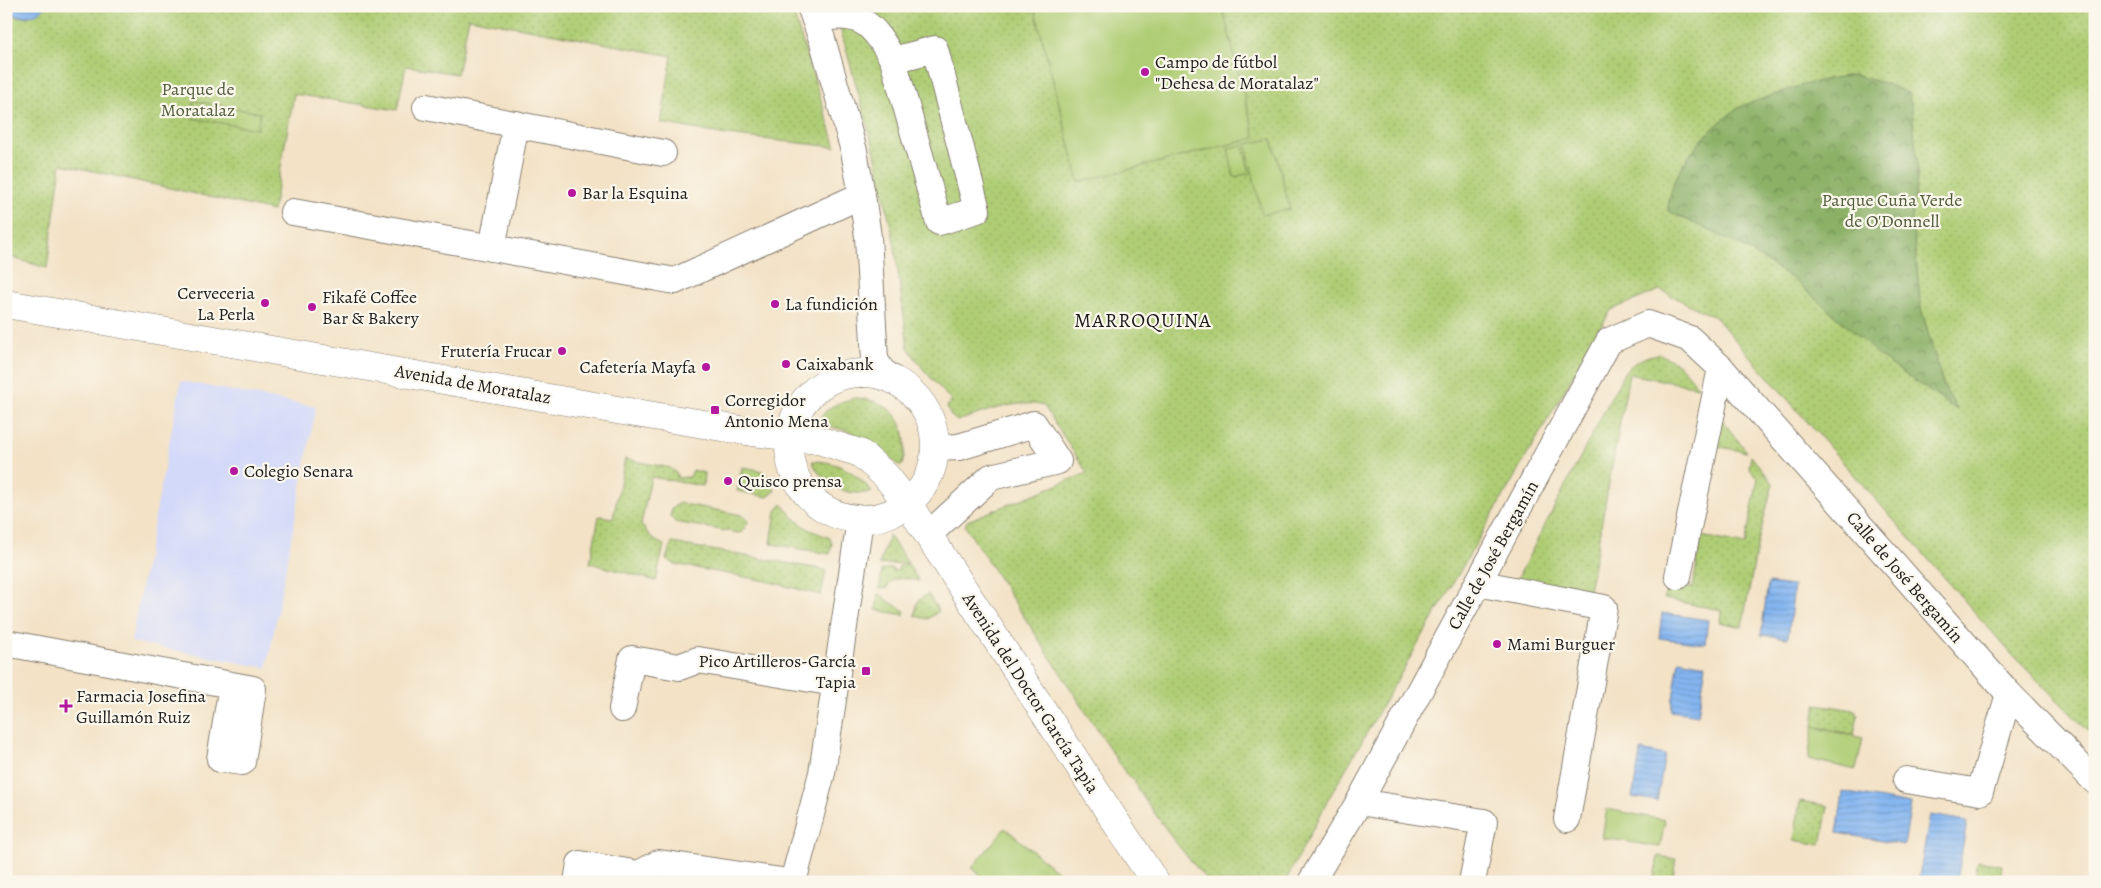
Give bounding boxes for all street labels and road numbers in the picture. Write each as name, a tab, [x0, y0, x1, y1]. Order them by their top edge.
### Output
street label: Avenida de Moratalaz	[392, 358, 553, 410]
street label: Calle de José Bergamín	[1442, 476, 1544, 634]
street label: Calle de José Bergamín	[1841, 506, 1969, 648]
street label: Avenida del Doctor García Tapia	[956, 587, 1105, 798]

